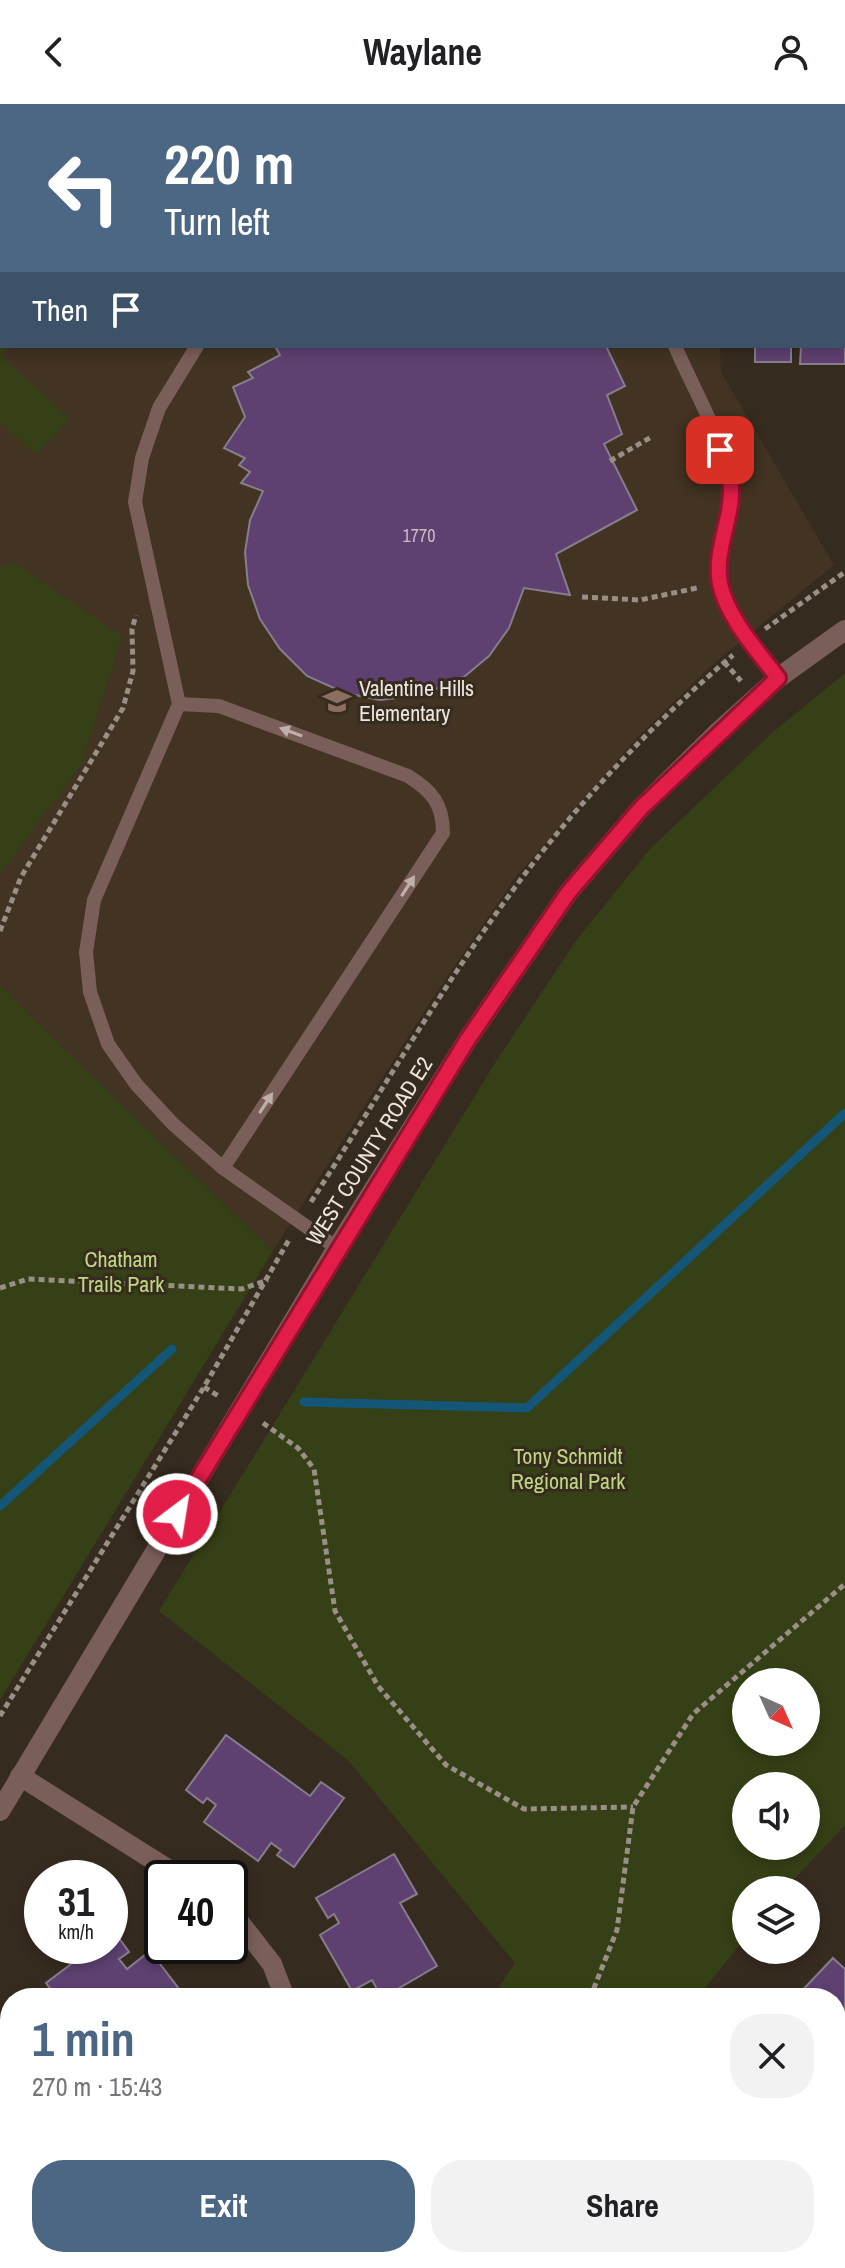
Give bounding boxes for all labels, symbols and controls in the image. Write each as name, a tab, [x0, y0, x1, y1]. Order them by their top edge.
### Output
text: Waylane	[363, 28, 482, 76]
icon: back	[32, 30, 76, 74]
icon: person	[769, 30, 813, 74]
text: 220 m	[164, 126, 294, 201]
icon: left	[32, 136, 136, 240]
text: Turn left	[164, 198, 270, 246]
icon: arrive	[104, 288, 148, 332]
text: Then	[32, 290, 88, 330]
pin	[686, 416, 754, 484]
icon: arrive	[698, 428, 742, 472]
house number: 1770	[403, 523, 435, 548]
place label: Valentine Hills Elementary	[359, 673, 474, 728]
school or university icon: Valentine Hills Elementary	[322, 686, 352, 716]
one-way arrow	[279, 725, 303, 738]
one-way arrow	[400, 875, 415, 896]
street label: WEST COUNTY ROAD E2	[299, 1051, 439, 1251]
one-way arrow	[258, 1092, 272, 1114]
park label: Chatham Trails Park	[78, 1244, 165, 1299]
park label: Tony Schmidt Regional Park	[511, 1441, 626, 1496]
position arrow	[135, 1472, 219, 1556]
north arrow	[732, 1668, 820, 1756]
map controls	[732, 1668, 820, 1964]
button: sound	[732, 1772, 820, 1860]
speed limit sign: 40	[144, 1860, 248, 1964]
text: 31	[58, 1875, 94, 1928]
button: layers	[732, 1876, 820, 1964]
text: km/h	[58, 1918, 94, 1945]
text: 1 min	[32, 2006, 135, 2071]
button: close	[730, 2014, 814, 2098]
text: 270 m · 15:43	[32, 2069, 162, 2104]
button: Exit	[32, 2160, 415, 2252]
button: Share	[431, 2160, 814, 2252]

